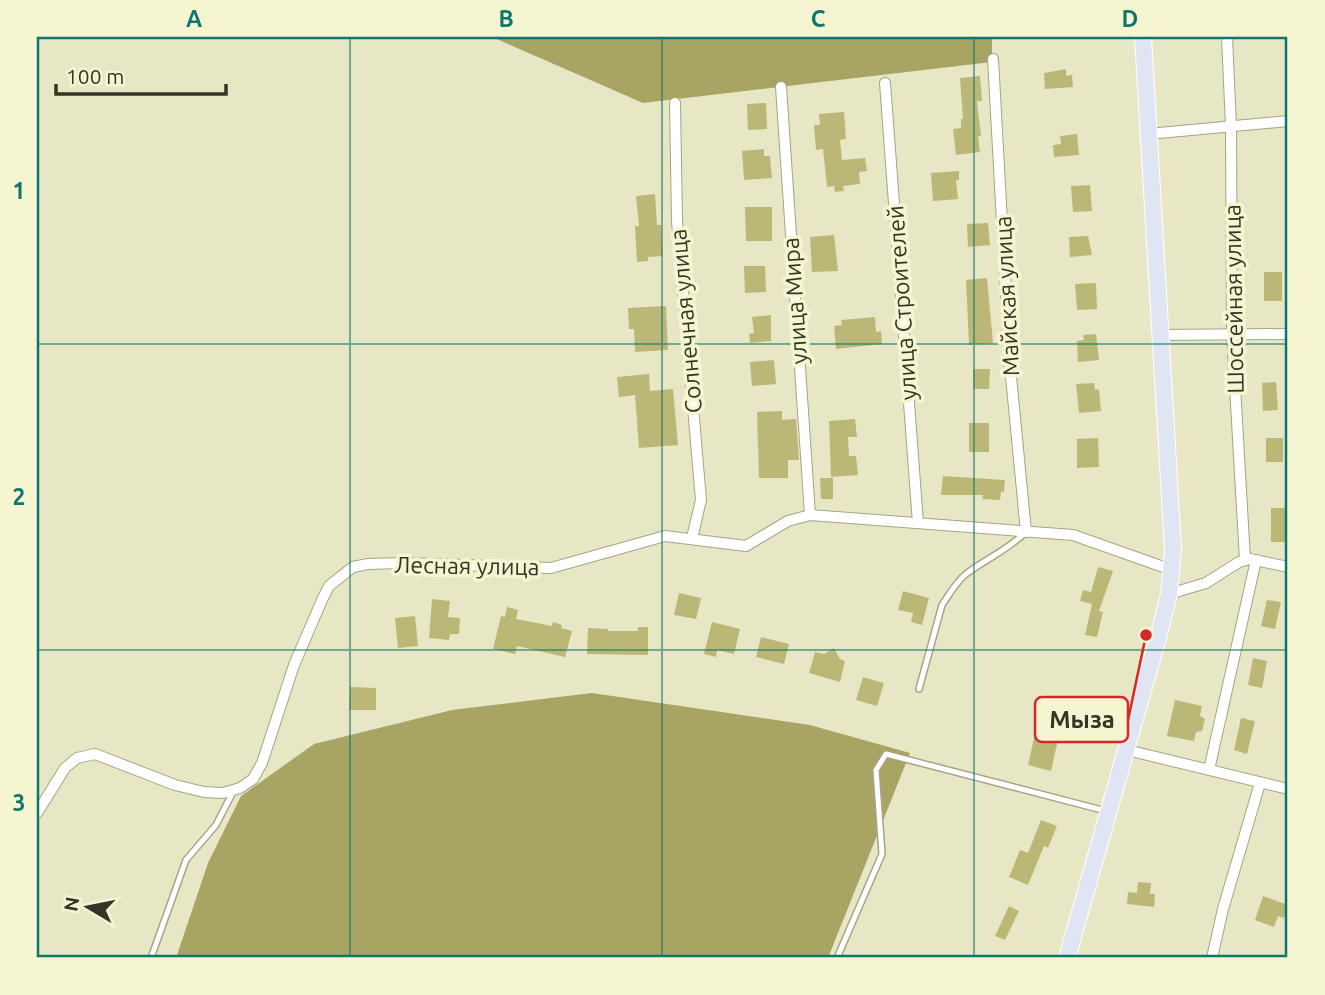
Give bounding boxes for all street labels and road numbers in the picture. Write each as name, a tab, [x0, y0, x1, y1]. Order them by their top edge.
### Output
street label: Шоссейная улица	[1219, 204, 1248, 394]
street label: улица Строителей	[882, 205, 921, 401]
street label: Майская улица	[990, 215, 1023, 377]
street label: Солнечная улица	[665, 228, 706, 414]
street label: улица Мира	[778, 237, 811, 365]
street label: Лесная улица	[394, 552, 540, 579]

